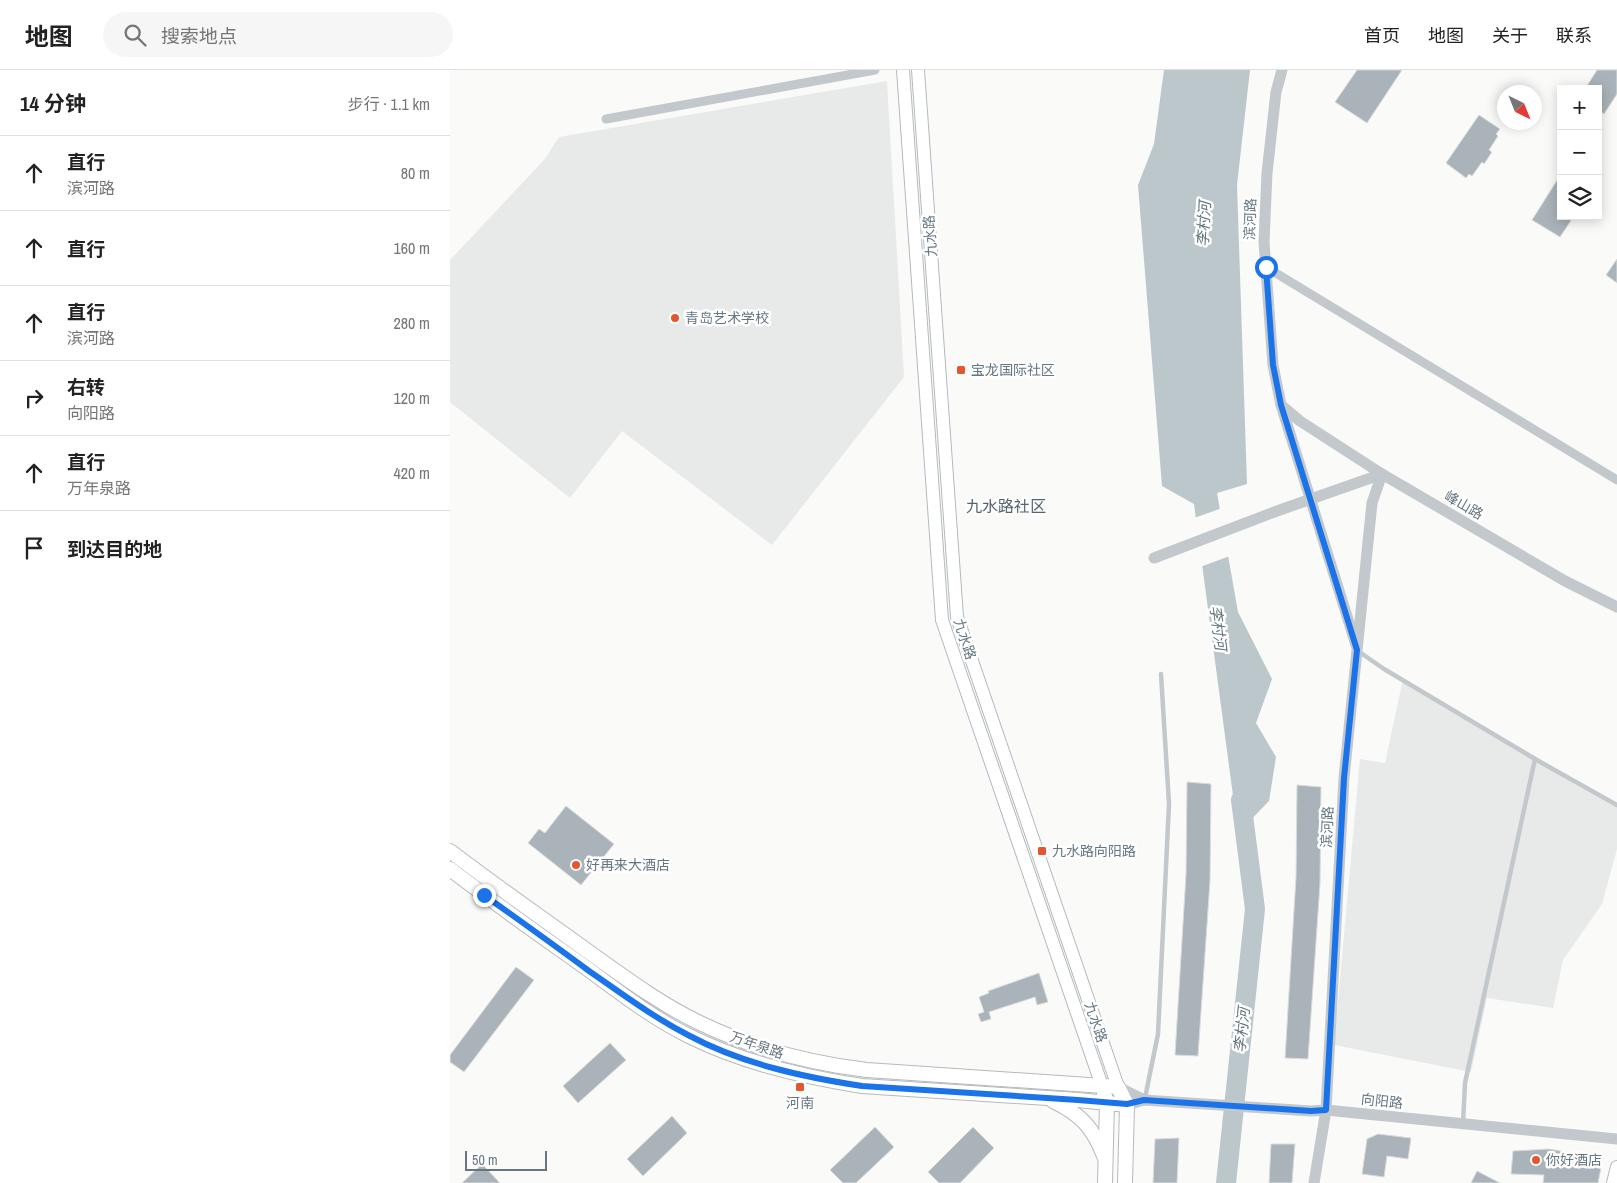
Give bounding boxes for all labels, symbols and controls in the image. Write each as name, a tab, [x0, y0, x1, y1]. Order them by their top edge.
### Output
search box	[103, 12, 453, 57]
text: 地图	[25, 20, 73, 52]
icon: search	[121, 21, 149, 49]
text: 搜索地点	[161, 23, 237, 49]
text: 首页	[1364, 23, 1400, 48]
text: 地图	[1428, 23, 1464, 48]
text: 关于	[1492, 23, 1528, 48]
text: 联系	[1556, 23, 1592, 48]
north arrow	[1497, 85, 1542, 130]
map controls	[1557, 85, 1602, 220]
button: +	[1557, 85, 1602, 130]
text: 14 分钟	[20, 89, 86, 118]
text: 步行 · 1.1 km	[348, 93, 430, 115]
button: −	[1557, 130, 1602, 175]
text: 直行	[67, 149, 105, 175]
icon: ahead	[20, 159, 48, 187]
text: 80 m	[401, 162, 430, 184]
button: layers	[1557, 175, 1602, 220]
text: 滨河路	[67, 177, 115, 199]
water label: 李村河	[1192, 198, 1215, 247]
street label: 滨河路	[1240, 198, 1260, 240]
street label: 九水路	[920, 214, 940, 258]
icon: ahead	[20, 234, 48, 262]
text: 直行	[67, 236, 105, 262]
text: 160 m	[394, 237, 430, 259]
route start	[1255, 256, 1278, 279]
text: 直行	[67, 299, 105, 325]
icon: ahead	[20, 309, 48, 337]
place label: 青岛艺术学校	[685, 309, 769, 327]
text: 280 m	[394, 312, 430, 334]
marker: 青岛艺术学校	[669, 312, 681, 324]
text: 滨河路	[67, 327, 115, 349]
place label: 宝龙国际社区	[971, 361, 1055, 379]
marker: 宝龙国际社区	[955, 364, 967, 376]
text: 右转	[67, 374, 105, 400]
icon: right	[20, 384, 48, 412]
text: 120 m	[394, 387, 430, 409]
text: 向阳路	[67, 402, 115, 424]
text: 直行	[67, 449, 105, 475]
icon: ahead	[20, 459, 48, 487]
text: 420 m	[394, 462, 430, 484]
text: 万年泉路	[67, 477, 131, 499]
street label: 峰山路	[1441, 487, 1487, 523]
district label: 九水路社区	[966, 495, 1046, 517]
icon: arrive	[20, 534, 48, 562]
text: 到达目的地	[67, 536, 162, 562]
water label: 李村河	[1205, 604, 1232, 655]
street label: 九水路	[950, 616, 980, 662]
street label: 滨河路	[1317, 806, 1337, 848]
place label: 九水路向阳路	[1052, 842, 1136, 860]
marker: 九水路向阳路	[1036, 845, 1048, 857]
place label: 好再来大酒店	[586, 856, 670, 874]
marker: 好再来大酒店	[570, 859, 582, 871]
route end	[473, 884, 496, 907]
street label: 九水路	[1081, 999, 1111, 1045]
water label: 李村河	[1229, 1003, 1255, 1053]
street label: 万年泉路	[728, 1027, 786, 1063]
marker: 河南	[794, 1081, 806, 1093]
street label: 向阳路	[1360, 1090, 1404, 1112]
place label: 河南	[786, 1094, 814, 1112]
scale bar	[465, 1148, 548, 1171]
text: 50 m	[472, 1151, 498, 1169]
place label: 你好酒店	[1546, 1151, 1602, 1169]
marker: 你好酒店	[1530, 1154, 1542, 1166]

